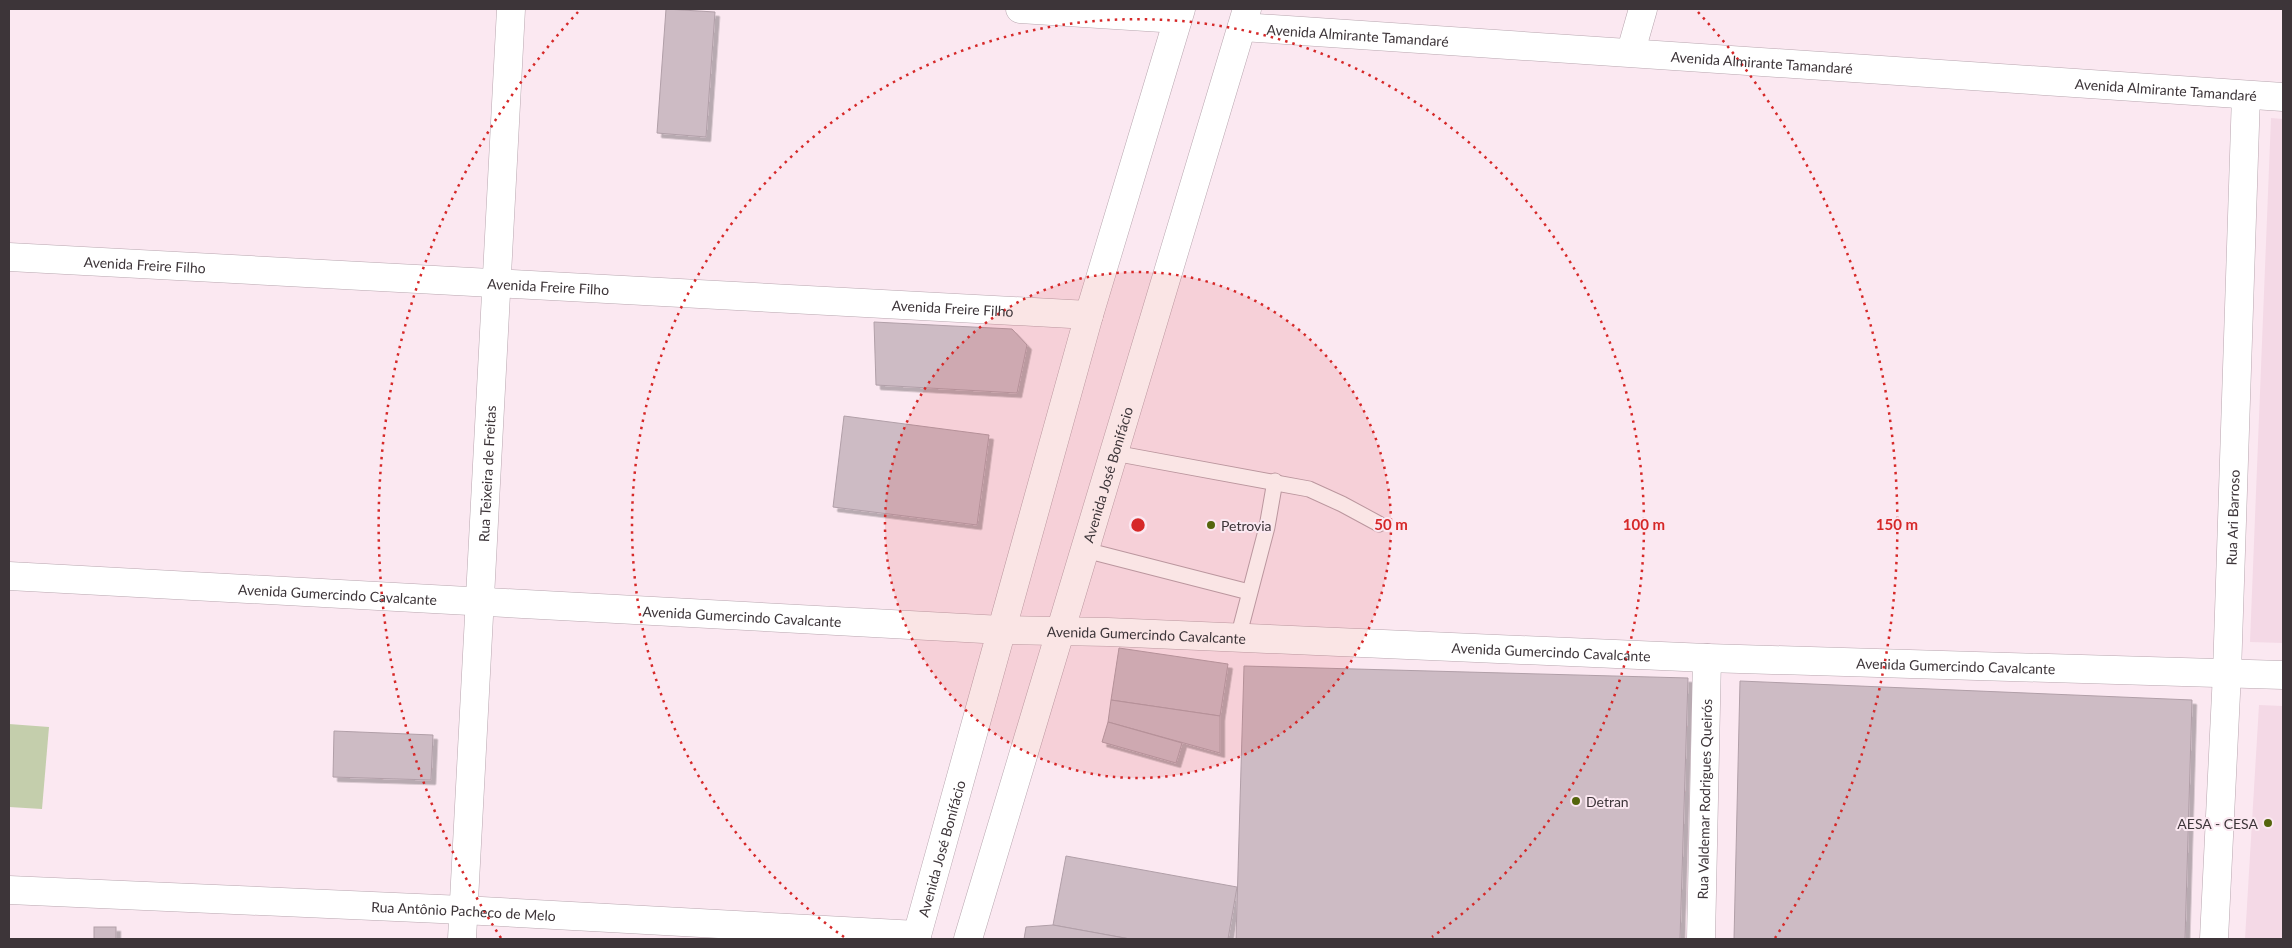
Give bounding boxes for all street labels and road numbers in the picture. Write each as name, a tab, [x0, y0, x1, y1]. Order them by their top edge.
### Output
street label: Avenida Almirante Tamandaré	[1266, 20, 1449, 49]
street label: Avenida Almirante Tamandaré	[1670, 47, 1853, 77]
street label: Avenida Almirante Tamandaré	[2074, 75, 2257, 104]
street label: Avenida Freire Filho	[83, 253, 206, 276]
street label: Avenida Freire Filho	[487, 274, 610, 298]
street label: Avenida Freire Filho	[891, 296, 1014, 319]
street label: Avenida José Bonifácio	[1079, 404, 1136, 545]
street label: Rua Teixeira de Freitas	[474, 405, 499, 542]
street label: Rua Ari Barroso	[2222, 469, 2242, 566]
street label: Avenida Gumercindo Cavalcante	[238, 580, 437, 608]
street label: Avenida Gumercindo Cavalcante	[642, 602, 842, 630]
street label: Avenida Gumercindo Cavalcante	[1047, 622, 1246, 646]
street label: Avenida Gumercindo Cavalcante	[1451, 638, 1651, 664]
street label: Avenida Gumercindo Cavalcante	[1856, 654, 2056, 677]
street label: Rua Valdemar Rodrigues Queirós	[1693, 699, 1715, 899]
street label: Avenida José Bonifácio	[914, 778, 968, 919]
street label: Rua Antônio Pacheco de Melo	[371, 897, 556, 924]

